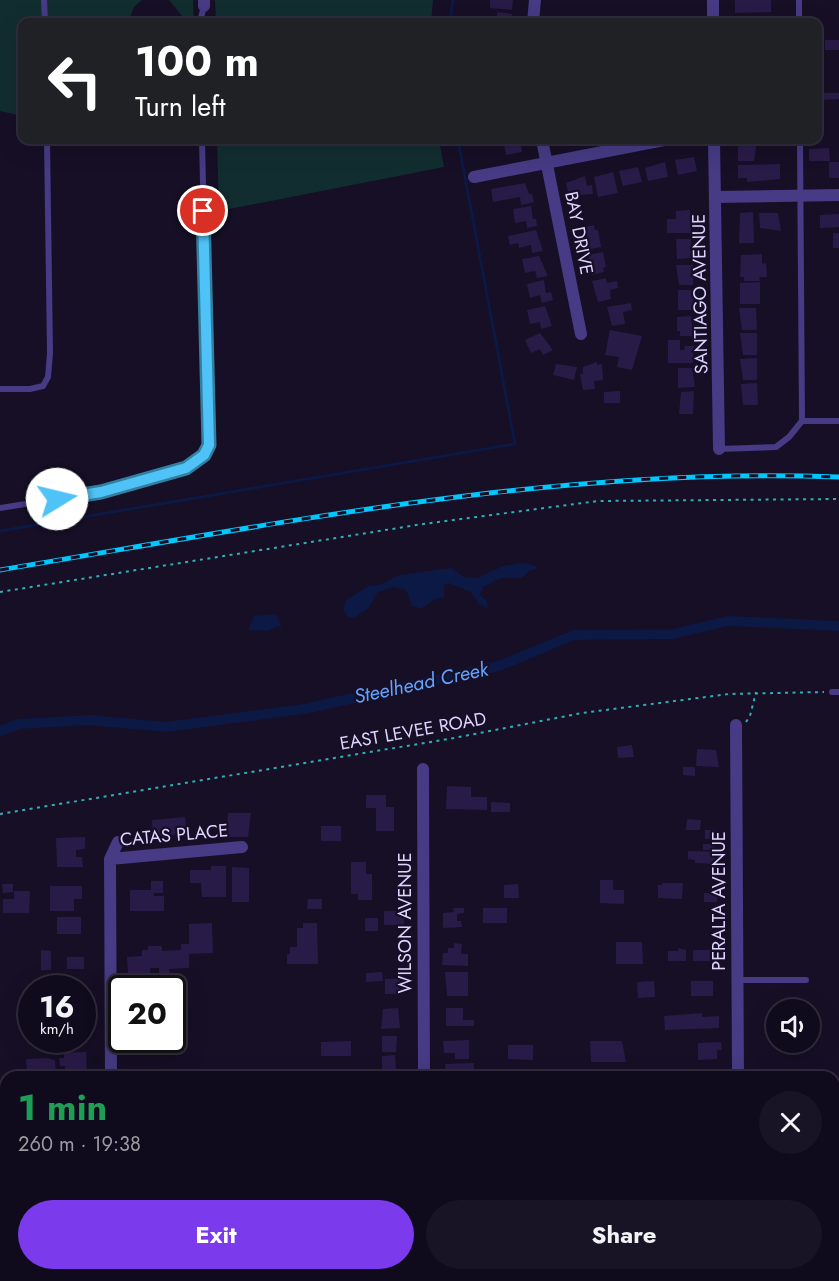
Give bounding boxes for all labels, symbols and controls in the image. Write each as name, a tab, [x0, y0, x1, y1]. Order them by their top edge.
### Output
text: 100 m	[135, 31, 259, 92]
icon: left	[36, 42, 114, 120]
text: Turn left	[135, 87, 225, 126]
pin	[177, 185, 228, 236]
street label: BAY DRIVE	[558, 189, 600, 277]
icon: arrive	[186, 194, 219, 227]
street label: SANTIAGO AVENUE	[686, 214, 714, 374]
position arrow	[25, 467, 89, 531]
water label: Steelhead Creek	[351, 654, 492, 711]
street label: EAST LEVEE ROAD	[338, 705, 488, 757]
street label: CATAS PLACE	[119, 817, 229, 853]
street label: PERALTA AVENUE	[706, 831, 732, 971]
street label: WILSON AVENUE	[392, 853, 418, 993]
speed limit sign: 20	[108, 975, 186, 1053]
text: 16	[39, 985, 75, 1028]
map controls	[766, 999, 820, 1053]
button: sound	[766, 999, 820, 1053]
text: km/h	[40, 1018, 74, 1040]
text: 1 min	[18, 1081, 107, 1133]
button: close	[759, 1091, 822, 1154]
text: 260 m · 19:38	[18, 1130, 141, 1159]
button: Exit	[18, 1200, 414, 1269]
button: Share	[426, 1200, 822, 1269]

